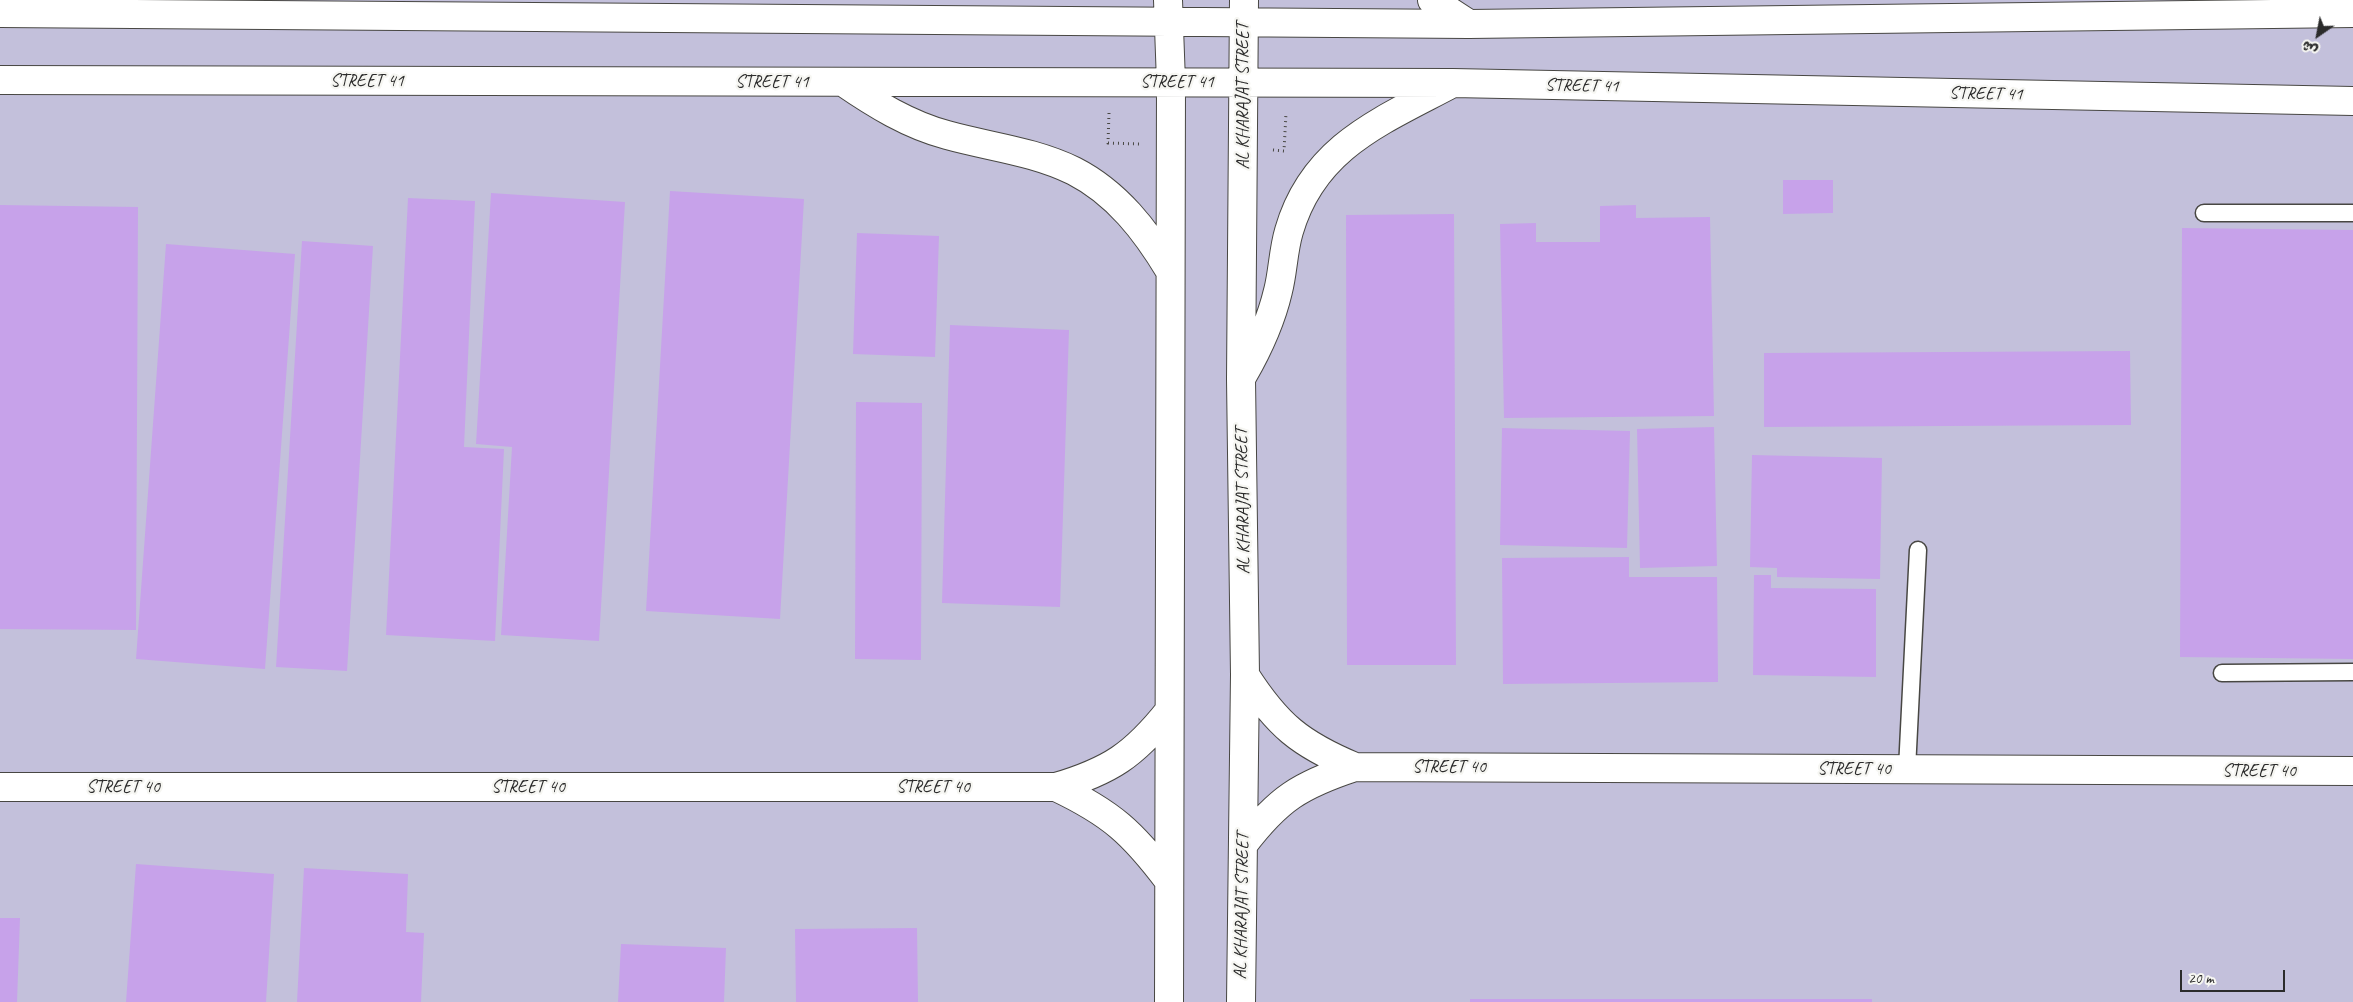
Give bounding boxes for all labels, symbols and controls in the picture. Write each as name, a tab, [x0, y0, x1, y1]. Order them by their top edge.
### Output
north arrow	[2293, 10, 2343, 60]
street label: AL KHARAJAT STREET	[1232, 23, 1254, 169]
text: ش	[2298, 37, 2321, 59]
street label: STREET 41	[330, 70, 404, 92]
street label: STREET 41	[735, 71, 809, 93]
street label: STREET 41	[1140, 71, 1214, 93]
street label: STREET 41	[1545, 75, 1619, 97]
street label: STREET 41	[1949, 83, 2023, 105]
street label: AL KHARAJAT STREET	[1231, 427, 1255, 575]
street label: STREET 40	[1412, 756, 1486, 778]
street label: STREET 40	[1817, 758, 1891, 780]
street label: STREET 40	[2222, 760, 2296, 782]
street label: STREET 40	[86, 776, 160, 798]
street label: STREET 40	[491, 776, 565, 798]
street label: STREET 40	[896, 776, 970, 798]
street label: AL KHARAJAT STREET	[1230, 832, 1254, 980]
scale bar	[2183, 960, 2288, 992]
text: 20 m	[2188, 969, 2214, 988]

